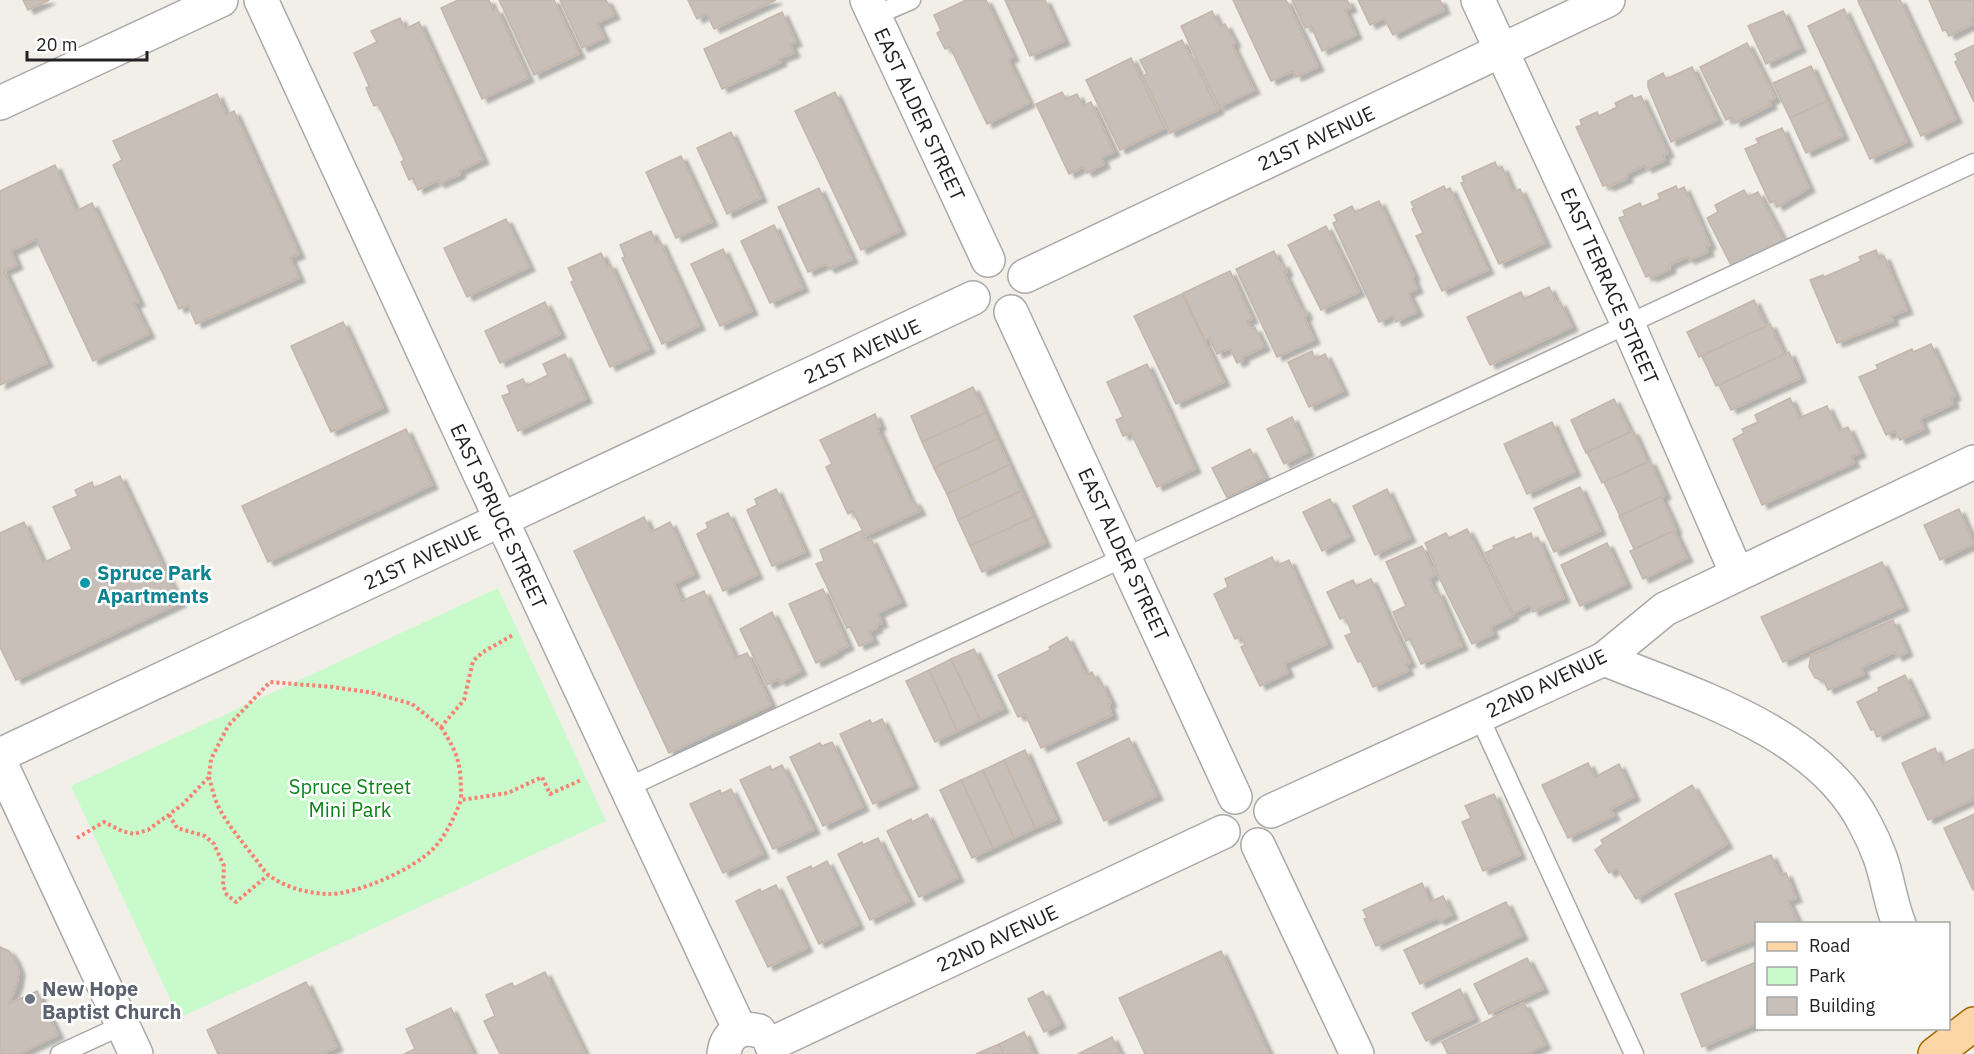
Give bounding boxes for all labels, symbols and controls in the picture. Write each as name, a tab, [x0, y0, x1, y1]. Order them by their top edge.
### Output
street label: EAST ALDER STREET	[868, 23, 972, 205]
scale bar	[27, 24, 147, 62]
text: 20 m	[36, 33, 78, 56]
street label: 21ST AVENUE	[1253, 99, 1379, 177]
street label: EAST TERRACE STREET	[1554, 183, 1666, 389]
street label: 21ST AVENUE	[799, 312, 925, 390]
street label: EAST SPRUCE STREET	[444, 419, 554, 613]
street label: EAST ALDER STREET	[1072, 463, 1176, 645]
street label: 21ST AVENUE	[359, 518, 485, 596]
place label: Spruce Park Apartments	[97, 559, 212, 609]
marker: Spruce Park Apartments	[78, 576, 92, 590]
street label: 22ND AVENUE	[1481, 642, 1611, 724]
park label: Spruce Street Mini Park	[289, 773, 411, 823]
street label: 22ND AVENUE	[932, 898, 1062, 978]
legend	[1755, 922, 1950, 1030]
text: Road	[1809, 934, 1850, 957]
text: Park	[1809, 964, 1846, 987]
place label: New Hope Baptist Church	[42, 975, 182, 1025]
marker: New Hope Baptist Church	[23, 992, 37, 1006]
text: Building	[1809, 994, 1876, 1017]

